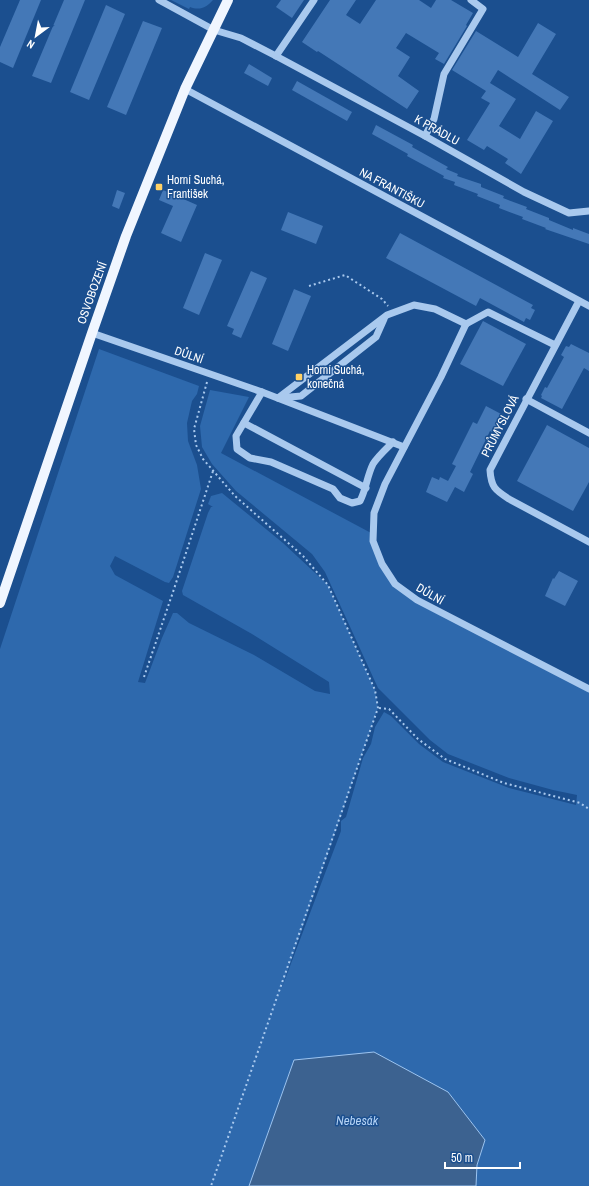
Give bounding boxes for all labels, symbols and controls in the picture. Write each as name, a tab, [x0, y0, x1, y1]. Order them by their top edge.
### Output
north arrow	[16, 16, 56, 56]
text: N	[24, 37, 37, 52]
street label: K PRÁDLU	[412, 111, 462, 149]
street label: NA FRANTIŠKU	[357, 164, 427, 212]
place label: Horní Suchá, František	[167, 172, 224, 202]
marker: Horní Suchá, František	[154, 182, 164, 192]
street label: OSVOBOZENÍ	[73, 259, 111, 326]
street label: DŮLNÍ	[172, 343, 206, 367]
place label: Horní Suchá, konečná	[307, 362, 364, 392]
marker: Horní Suchá, konečná	[294, 372, 304, 382]
street label: PRŮMYSLOVÁ	[478, 392, 523, 460]
street label: DŮLNÍ	[413, 580, 447, 608]
water label: Nebesák	[336, 1112, 379, 1129]
scale bar	[445, 1144, 520, 1170]
text: 50 m	[451, 1150, 473, 1166]

